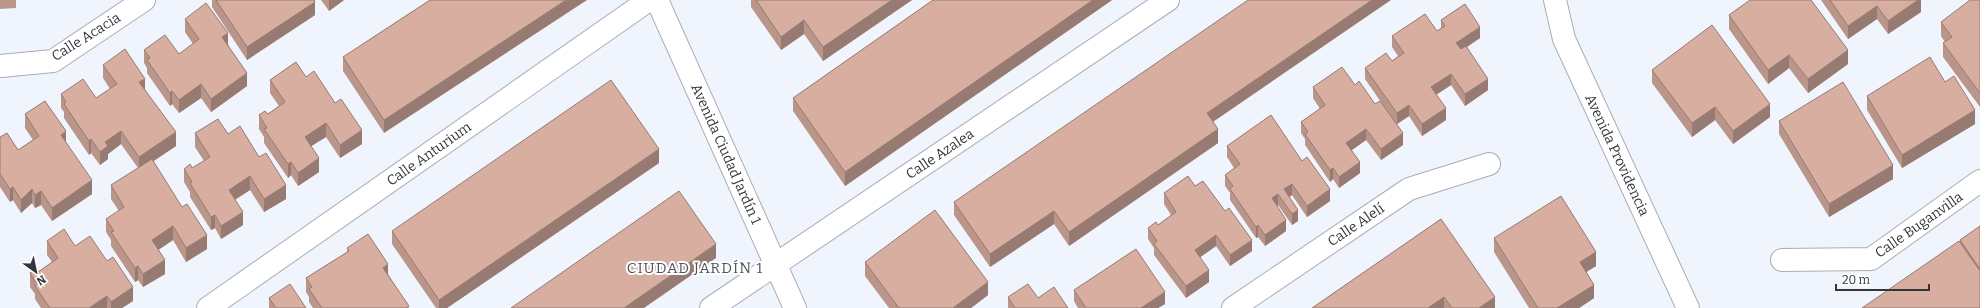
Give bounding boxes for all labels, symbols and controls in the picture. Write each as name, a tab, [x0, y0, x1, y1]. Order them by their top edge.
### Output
street label: Calle Acacia	[49, 9, 124, 65]
street label: Avenida Ciudad Jardín 1	[687, 81, 765, 227]
street label: Avenida Providencia	[1581, 91, 1653, 219]
street label: Calle Anturium	[383, 118, 475, 189]
street label: Calle Azalea	[903, 125, 977, 183]
street label: Calle Buganvilla	[1872, 188, 1966, 262]
street label: Calle Alelí	[1324, 199, 1388, 250]
north arrow	[16, 252, 56, 292]
district label: CIUDAD JARDÍN 1	[627, 259, 763, 277]
scale bar	[1836, 266, 1929, 292]
text: N	[34, 272, 48, 288]
text: 20 m	[1842, 273, 1871, 287]

